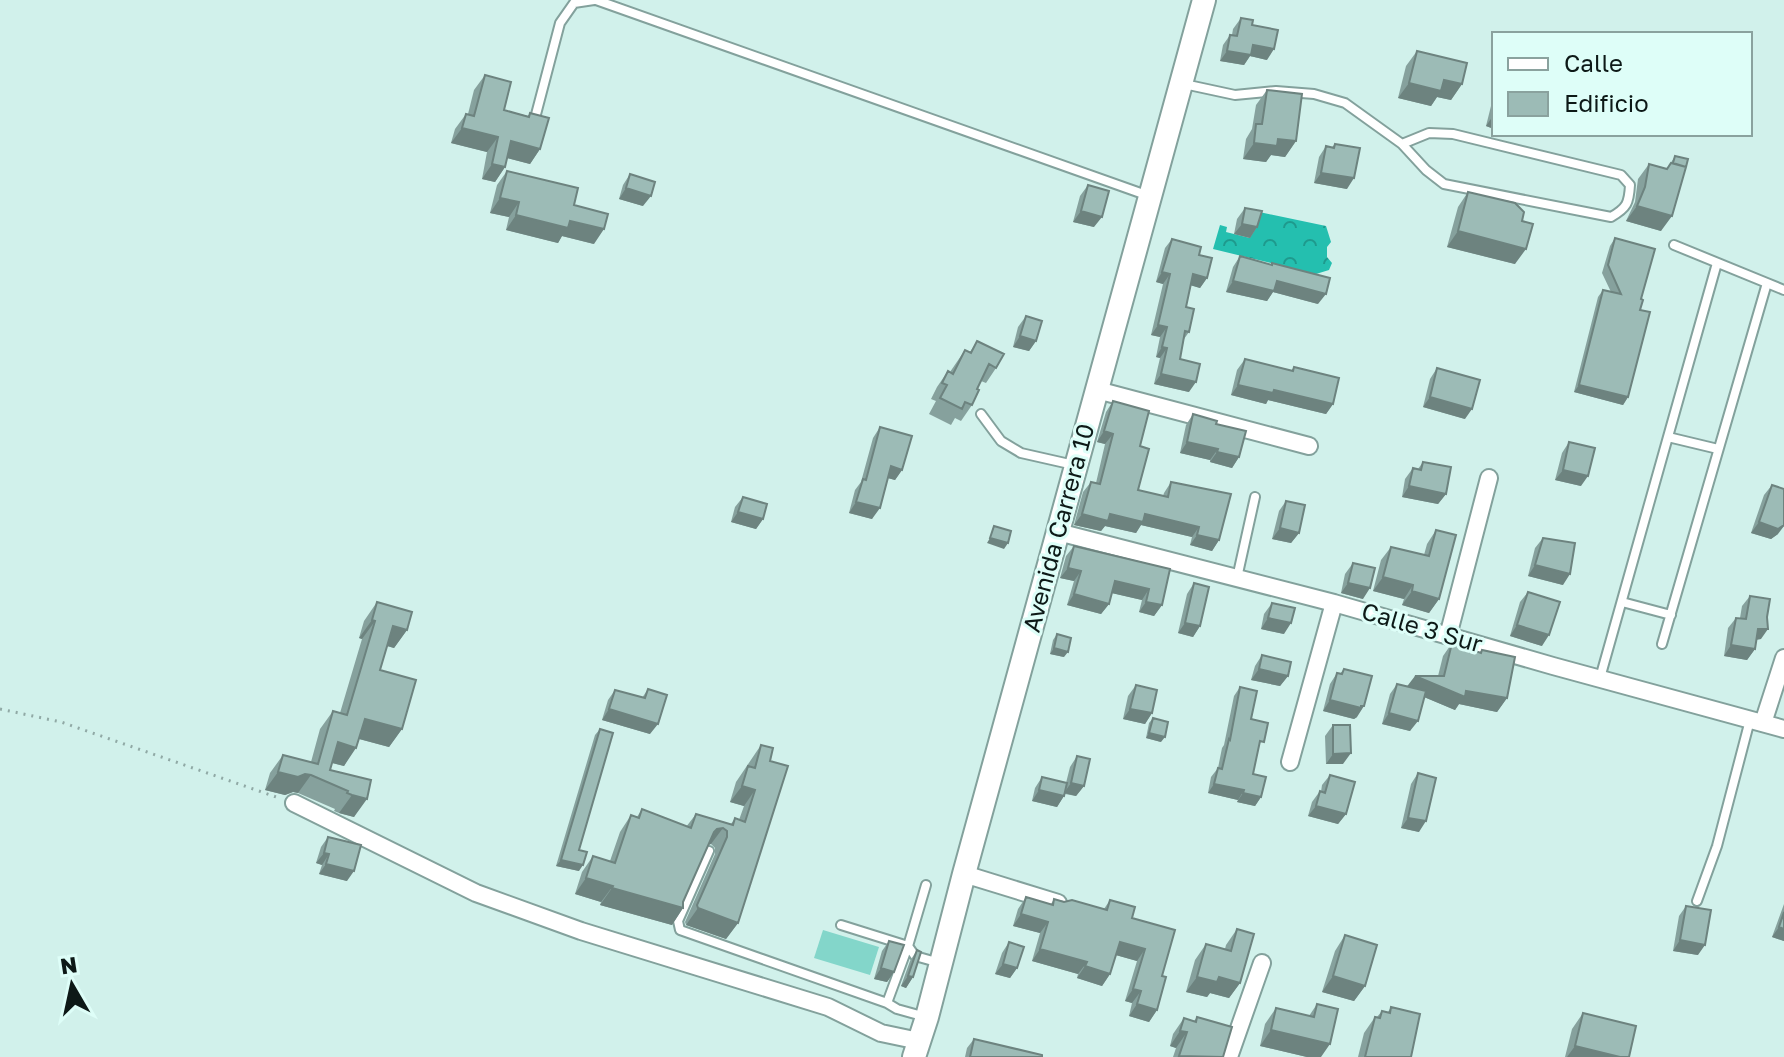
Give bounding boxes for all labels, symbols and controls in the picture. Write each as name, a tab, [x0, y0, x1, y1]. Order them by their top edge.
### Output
legend	[1492, 32, 1752, 136]
text: Calle	[1564, 48, 1623, 77]
text: Edificio	[1564, 88, 1649, 117]
street label: Avenida Carrera 10	[1016, 420, 1099, 635]
street label: Calle 3 Sur	[1359, 596, 1486, 658]
north arrow	[32, 945, 112, 1025]
text: N	[58, 950, 79, 979]

